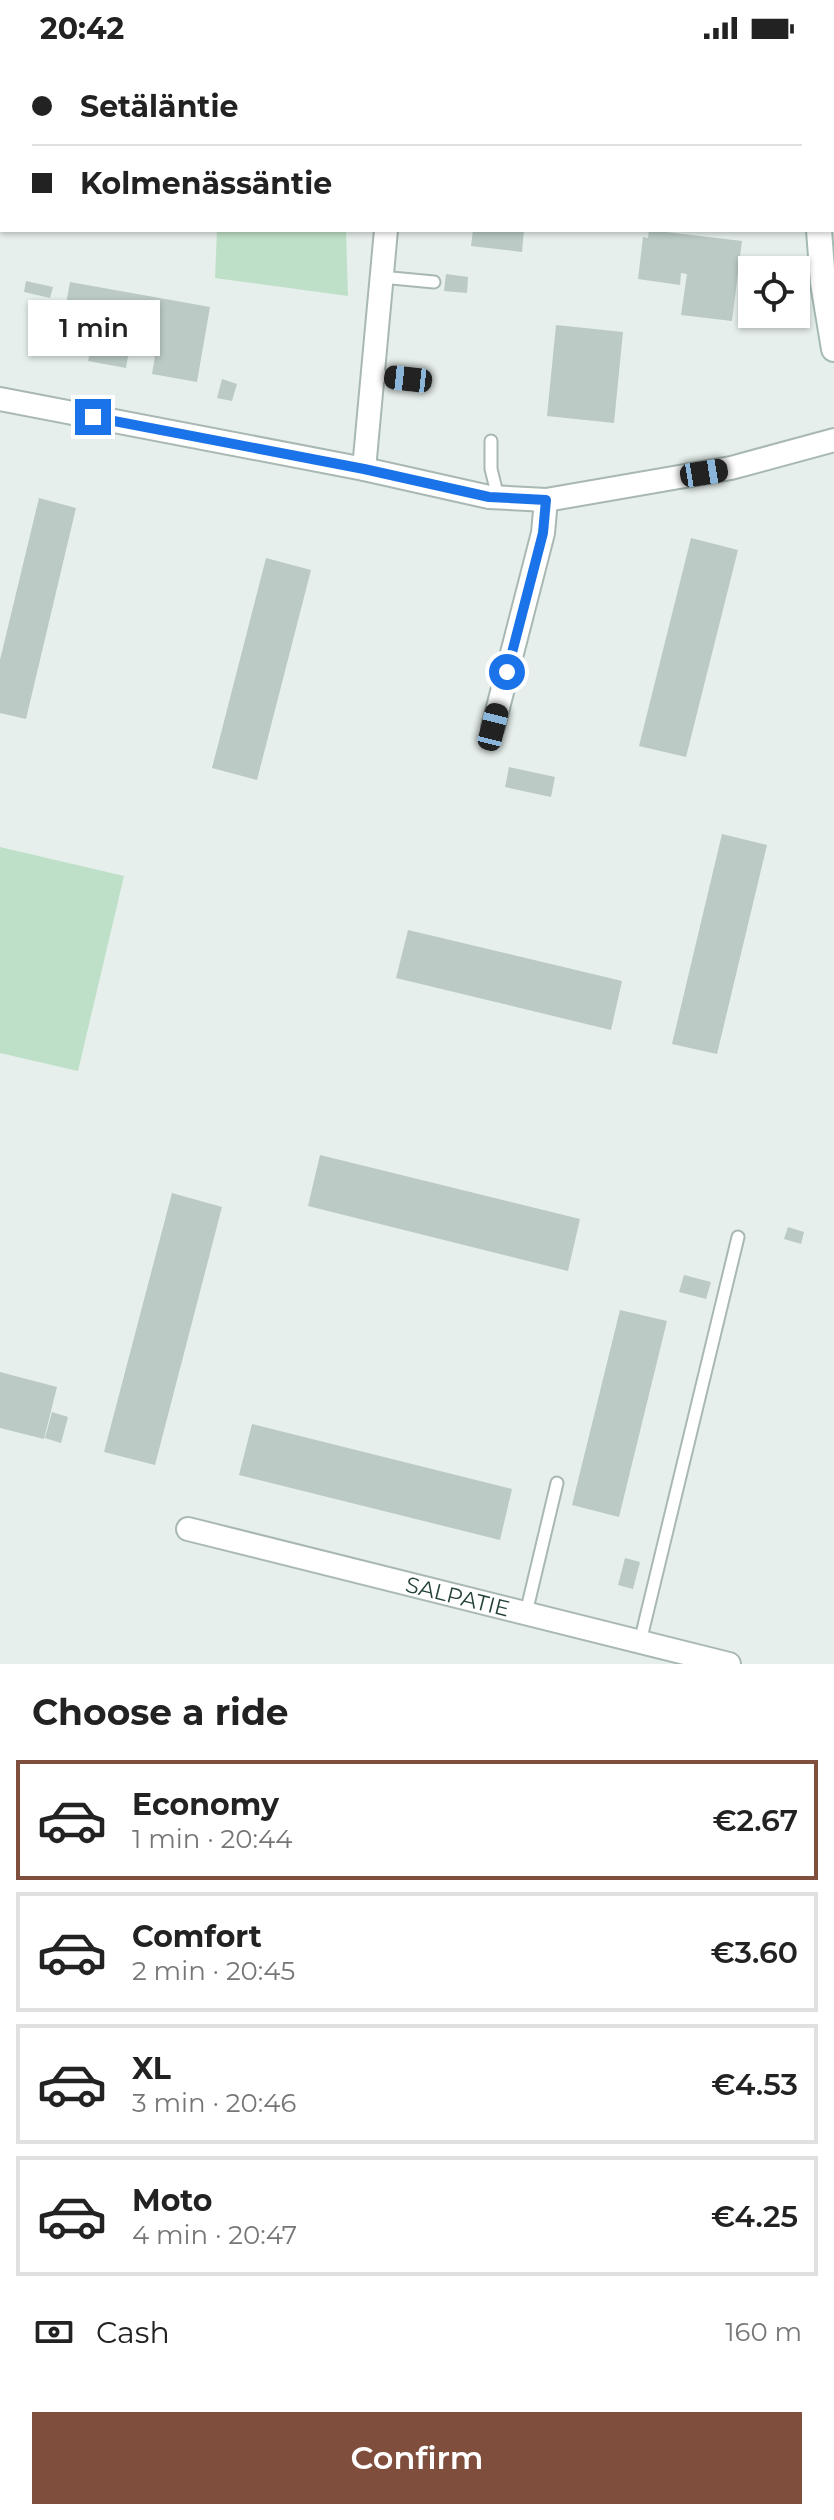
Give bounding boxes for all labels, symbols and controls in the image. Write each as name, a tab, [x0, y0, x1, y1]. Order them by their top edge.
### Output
text: 20:42	[40, 10, 124, 47]
text: Setäläntie	[80, 88, 238, 125]
text: Kolmenässäntie	[80, 165, 332, 202]
map controls	[738, 256, 810, 328]
button: locate	[738, 256, 810, 328]
callout: 1 min	[27, 301, 159, 357]
text: 1 min	[59, 312, 129, 344]
car	[383, 365, 433, 393]
route end	[75, 399, 111, 435]
car	[678, 457, 730, 489]
route start	[489, 654, 525, 690]
car	[476, 701, 510, 753]
street label: SALPATIE	[403, 1570, 512, 1622]
text: Choose a ride	[32, 1690, 289, 1734]
icon: car	[36, 1784, 108, 1856]
text: Economy	[132, 1786, 279, 1823]
text: €2.67	[712, 1802, 798, 1839]
text: 1 min · 20:44	[132, 1823, 292, 1855]
icon: car	[36, 1916, 108, 1988]
text: Comfort	[132, 1918, 262, 1955]
text: €3.60	[710, 1934, 798, 1971]
text: 2 min · 20:45	[132, 1955, 295, 1987]
icon: car	[36, 2048, 108, 2120]
text: XL	[132, 2050, 171, 2087]
text: €4.53	[711, 2066, 798, 2103]
text: 3 min · 20:46	[132, 2087, 296, 2119]
icon: car	[36, 2180, 108, 2252]
text: Moto	[132, 2182, 213, 2219]
text: €4.25	[711, 2198, 798, 2235]
text: 4 min · 20:47	[132, 2219, 297, 2251]
icon: cash	[32, 2310, 76, 2354]
text: Cash	[96, 2314, 170, 2351]
text: 160 m	[725, 2316, 802, 2348]
button: Confirm	[32, 2412, 802, 2504]

